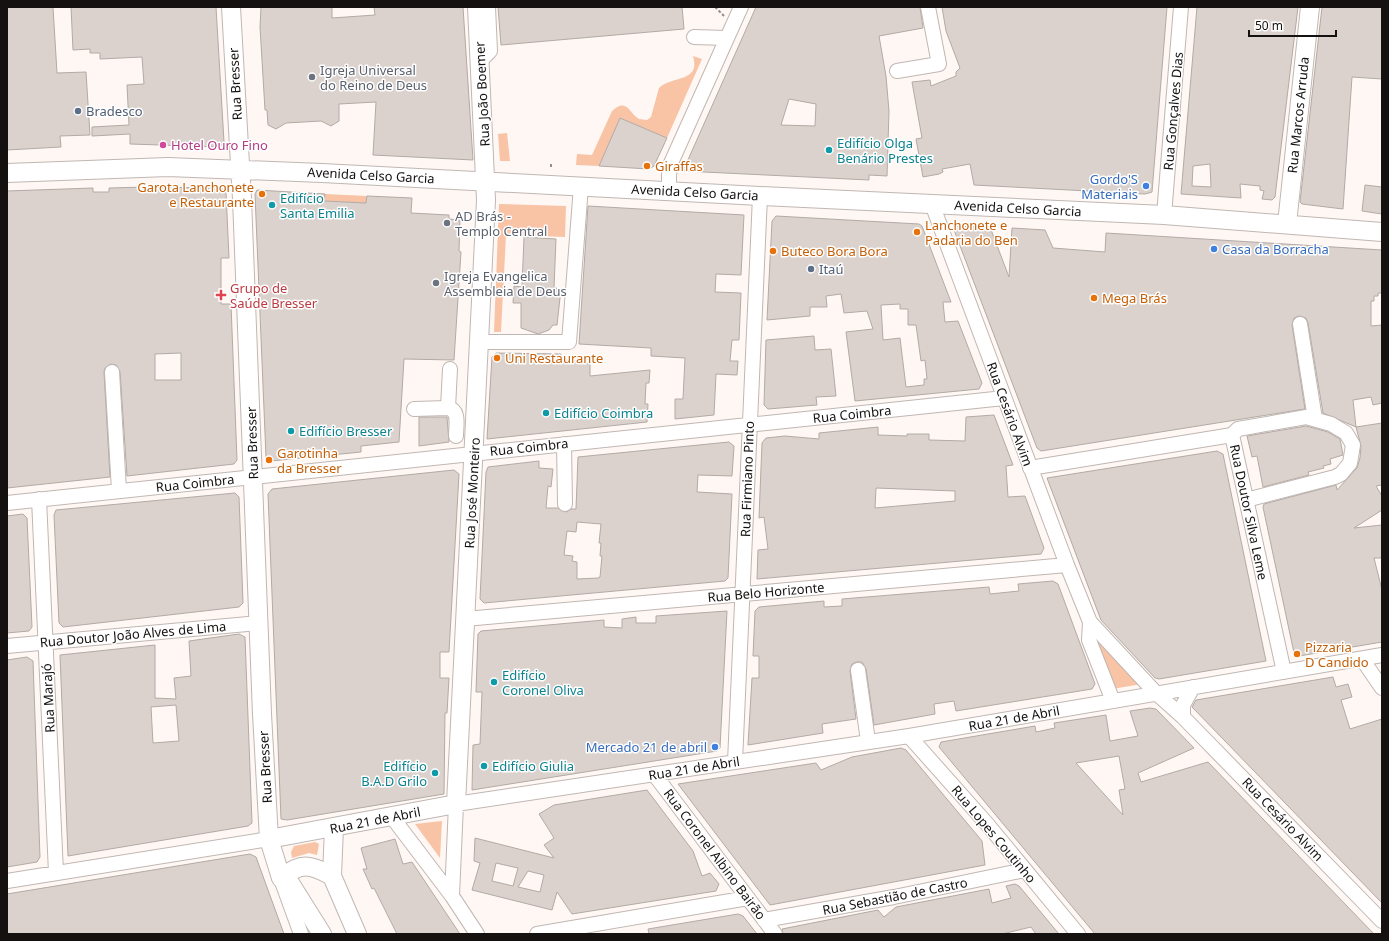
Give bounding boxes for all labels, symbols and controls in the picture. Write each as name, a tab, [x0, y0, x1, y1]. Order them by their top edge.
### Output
scale bar	[1249, 12, 1336, 38]
text: 50 m	[1255, 17, 1283, 34]
street label: Rua João Boemer	[470, 40, 494, 147]
street label: Rua Bresser	[224, 47, 246, 121]
street label: Rua Gonçalves Dias	[1159, 51, 1187, 171]
street label: Rua Marcos Arruda	[1283, 56, 1313, 174]
place label: Igreja Universal do Reino de Deus	[320, 61, 427, 94]
marker: Igreja Universal do Reino de Deus	[307, 72, 317, 82]
place label: Bradesco	[86, 102, 143, 120]
marker: Bradesco	[73, 106, 83, 116]
place label: Edifício Olga Benário Prestes	[837, 134, 933, 167]
place label: Hotel Ouro Fino	[171, 136, 268, 154]
marker: Hotel Ouro Fino	[158, 140, 168, 150]
marker: Edifício Olga Benário Prestes	[824, 145, 834, 155]
place label: Giraffas	[655, 157, 703, 175]
marker: Giraffas	[642, 161, 652, 171]
street label: Avenida Celso Garcia	[307, 163, 435, 187]
place label: Gordo'S Materiais	[1081, 170, 1138, 203]
place label: Garota Lanchonete e Restaurante	[137, 178, 254, 211]
street label: Avenida Celso Garcia	[631, 180, 759, 204]
marker: Gordo'S Materiais	[1141, 181, 1151, 191]
marker: Garota Lanchonete e Restaurante	[257, 189, 267, 199]
place label: Edifício Santa Emilia	[280, 189, 355, 222]
street label: Avenida Celso Garcia	[954, 196, 1082, 220]
marker: Edifício Santa Emilia	[267, 200, 277, 210]
place label: AD Brás - Templo Central	[455, 207, 547, 240]
place label: Lanchonete e Padaria do Ben	[925, 216, 1018, 249]
marker: AD Brás - Templo Central	[442, 218, 452, 228]
marker: Lanchonete e Padaria do Ben	[912, 227, 922, 237]
place label: Casa da Borracha	[1222, 240, 1329, 258]
place label: Buteco Bora Bora	[781, 242, 888, 260]
marker: Casa da Borracha	[1209, 244, 1219, 254]
marker: Buteco Bora Bora	[768, 246, 778, 256]
place label: Itaú	[819, 260, 843, 278]
marker: Itaú	[806, 264, 816, 274]
place label: Igreja Evangelica Assembleia de Deus	[444, 267, 567, 300]
marker: Igreja Evangelica Assembleia de Deus	[431, 278, 441, 288]
place label: Grupo de Saúde Bresser	[230, 279, 318, 312]
marker: Grupo de Saúde Bresser	[215, 289, 227, 301]
place label: Mega Brás	[1102, 289, 1167, 307]
marker: Mega Brás	[1089, 293, 1099, 303]
place label: Uni Restaurante	[505, 349, 603, 367]
marker: Uni Restaurante	[492, 353, 502, 363]
street label: Rua Cesário Alvim	[983, 359, 1037, 469]
street label: Rua Coimbra	[812, 401, 892, 427]
place label: Edifício Coimbra	[554, 404, 653, 422]
street label: Rua Bresser	[242, 406, 262, 480]
marker: Edifício Coimbra	[541, 408, 551, 418]
street label: Rua Firmiano Pinto	[736, 421, 758, 537]
place label: Edifício Bresser	[299, 422, 393, 440]
marker: Edifício Bresser	[286, 426, 296, 436]
street label: Rua Coimbra	[489, 434, 569, 460]
street label: Rua José Monteiro	[460, 437, 484, 549]
street label: Rua Doutor Silva Leme	[1226, 443, 1272, 581]
place label: Garotinha da Bresser	[277, 444, 342, 477]
marker: Garotinha da Bresser	[264, 455, 274, 465]
street label: Rua Coimbra	[155, 470, 235, 496]
street label: Rua Belo Horizonte	[707, 578, 825, 606]
street label: Rua Doutor João Alves de Lima	[39, 617, 227, 651]
place label: Pizzaria D Candido	[1305, 638, 1369, 671]
marker: Pizzaria D Candido	[1292, 649, 1302, 659]
street label: Rua Marajó	[37, 663, 59, 733]
place label: Edifício Coronel Oliva	[502, 666, 584, 699]
marker: Edifício Coronel Oliva	[489, 677, 499, 687]
street label: Rua 21 de Abril	[967, 701, 1061, 735]
street label: Rua Bresser	[254, 730, 276, 804]
place label: Mercado 21 de abril	[586, 738, 707, 756]
marker: Mercado 21 de abril	[710, 742, 720, 752]
street label: Rua 21 de Abril	[647, 752, 741, 784]
place label: Edifício B.A.D Grilo	[361, 757, 427, 790]
place label: Edifício Giulia	[492, 757, 574, 775]
marker: Edifício Giulia	[479, 761, 489, 771]
marker: Edifício B.A.D Grilo	[430, 768, 440, 778]
street label: Rua Cesário Alvim	[1238, 773, 1328, 865]
street label: Rua Lopes Coutinho	[948, 781, 1040, 887]
street label: Rua Coronel Albino Bairão	[660, 785, 770, 923]
street label: Rua 21 de Abril	[328, 802, 422, 838]
street label: Rua Sebastião de Castro	[821, 873, 969, 919]

